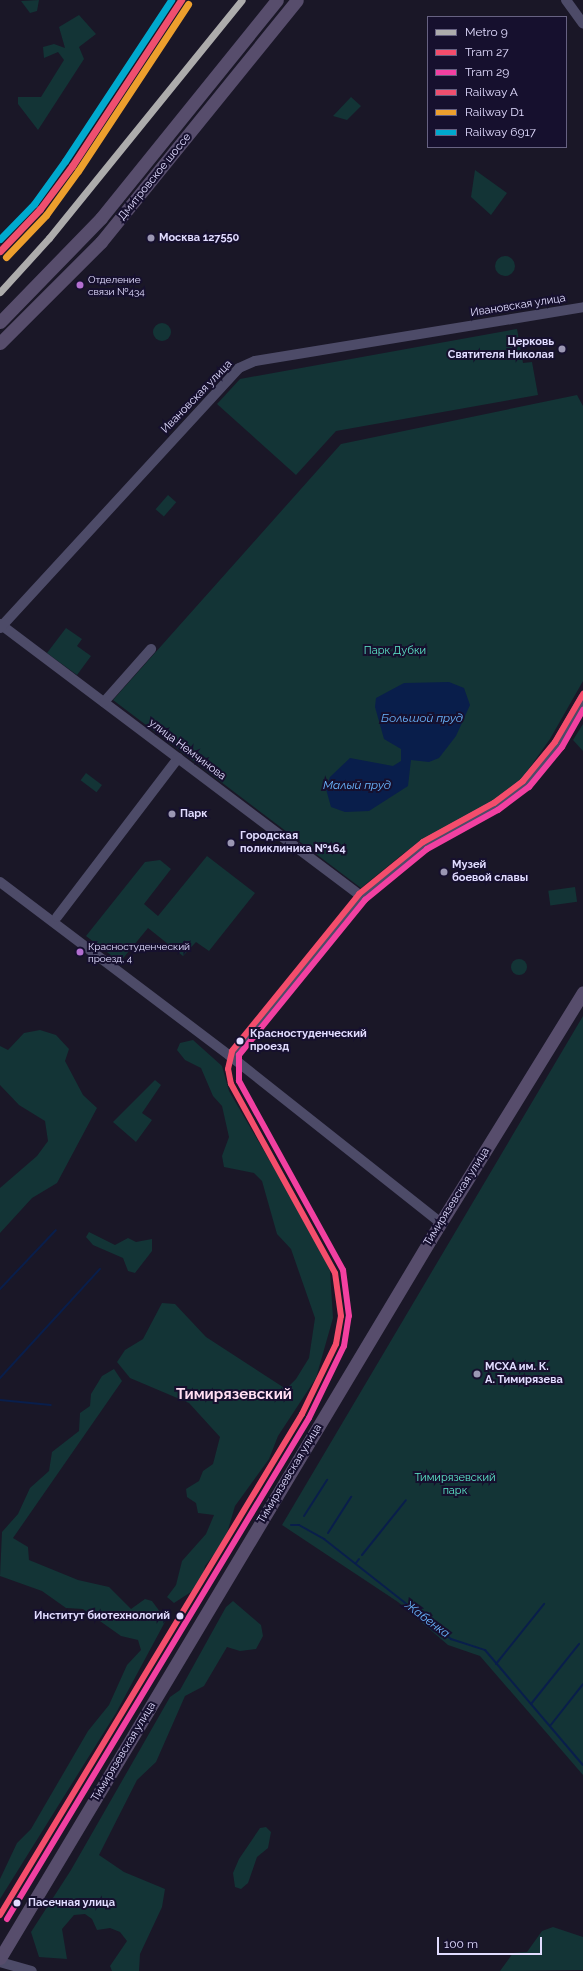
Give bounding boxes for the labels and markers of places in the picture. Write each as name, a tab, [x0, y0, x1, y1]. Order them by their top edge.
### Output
place label: Москва 127550	[159, 231, 239, 245]
marker: Москва 127550	[146, 233, 156, 243]
place label: Отделение связи №434	[88, 273, 145, 296]
marker: Отделение связи №434	[75, 280, 85, 290]
place label: Церковь Святителя Николая	[448, 336, 554, 362]
marker: Церковь Святителя Николая	[557, 344, 567, 354]
place label: Парк	[180, 807, 208, 821]
marker: Парк	[167, 809, 177, 819]
place label: Городская поликлиника №164	[240, 830, 346, 856]
marker: Городская поликлиника №164	[225, 837, 237, 849]
place label: Музей боевой славы	[452, 859, 528, 885]
marker: Музей боевой славы	[439, 867, 449, 877]
place label: Красностуденческий проезд, 4	[88, 940, 190, 964]
marker: Красностуденческий проезд, 4	[75, 947, 85, 957]
place label: Красностуденческий проезд	[250, 1028, 367, 1054]
marker: Красностуденческий проезд	[233, 1034, 247, 1048]
place label: МСХА им. К. А. Тимирязева	[485, 1361, 563, 1387]
marker: МСХА им. К. А. Тимирязева	[472, 1369, 482, 1379]
place label: Институт биотехнологий	[34, 1609, 170, 1623]
marker: Институт биотехнологий	[173, 1609, 187, 1623]
marker: Пасечная улица	[10, 1896, 24, 1910]
place label: Пасечная улица	[28, 1896, 115, 1910]

